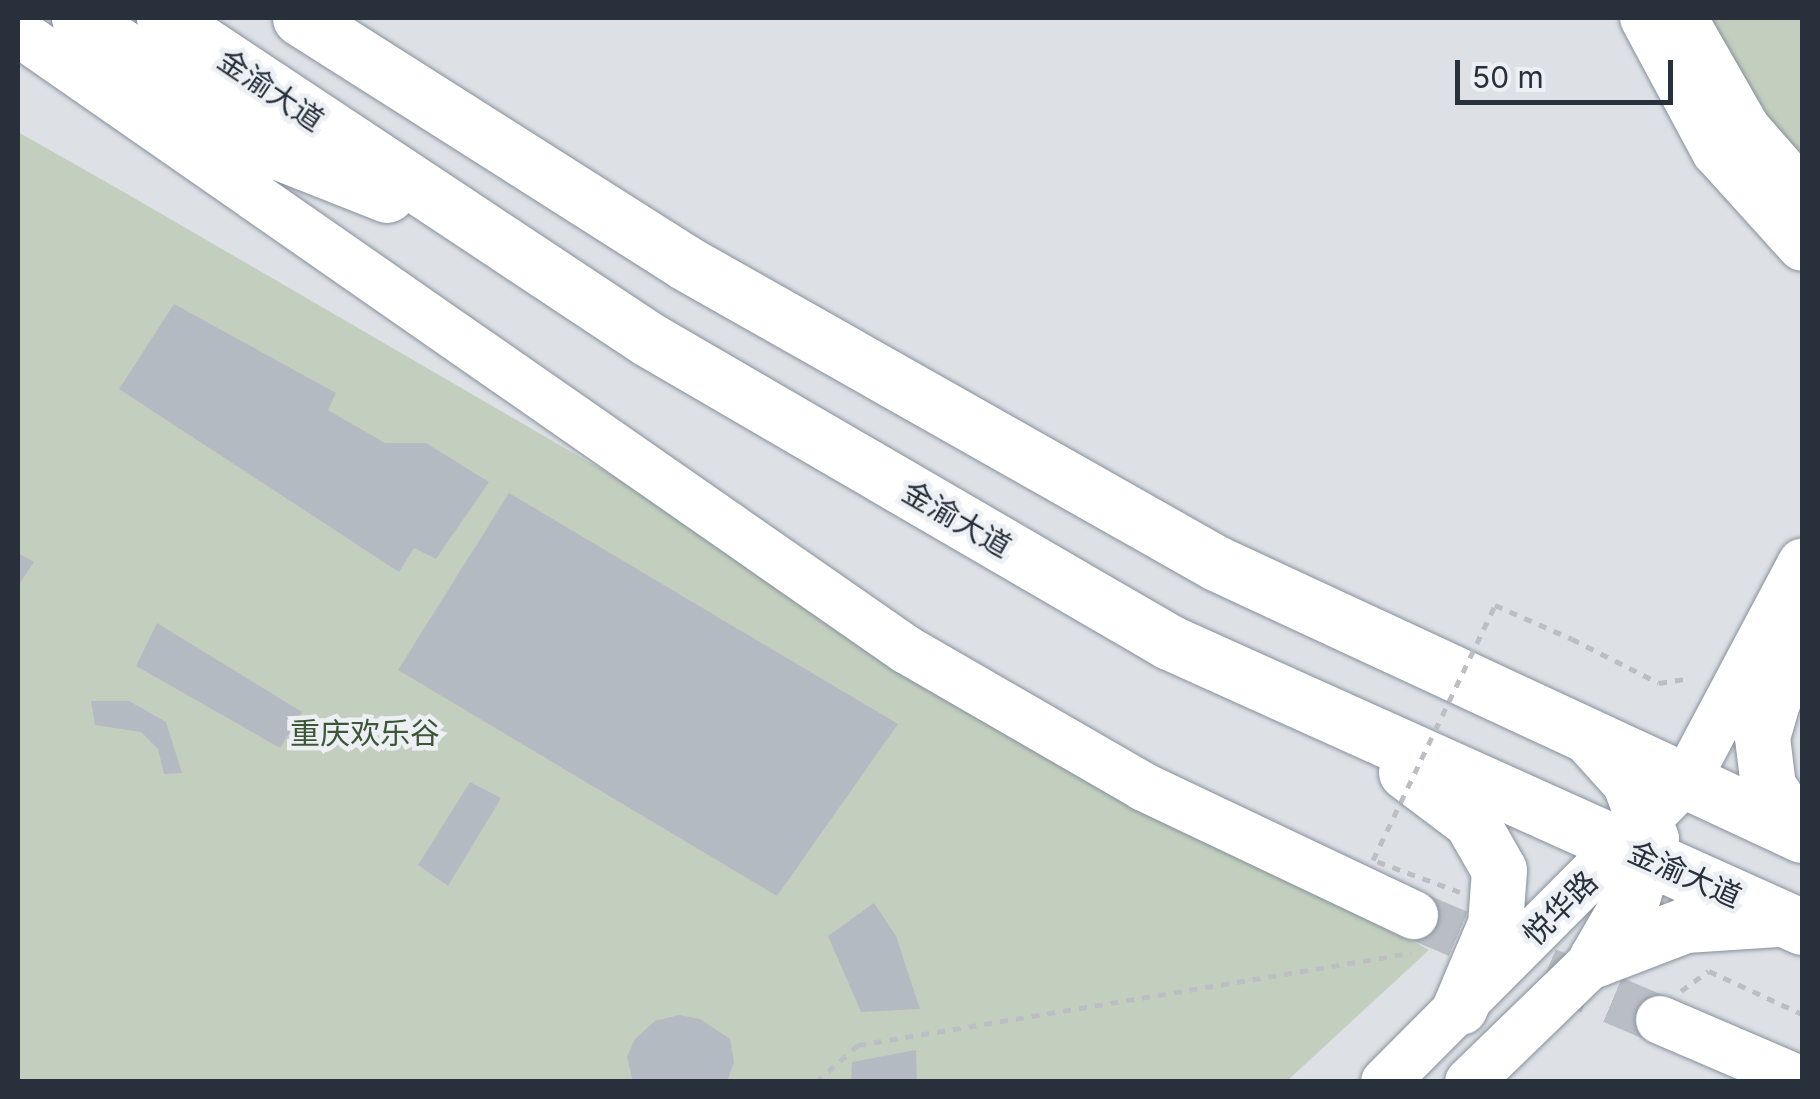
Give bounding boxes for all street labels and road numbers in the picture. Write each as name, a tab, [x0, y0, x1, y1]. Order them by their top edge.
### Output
street label: 金渝大道	[211, 42, 331, 138]
street label: 金渝大道	[896, 473, 1018, 565]
street label: 金渝大道	[1623, 833, 1747, 915]
street label: 悦华路	[1515, 863, 1605, 953]

